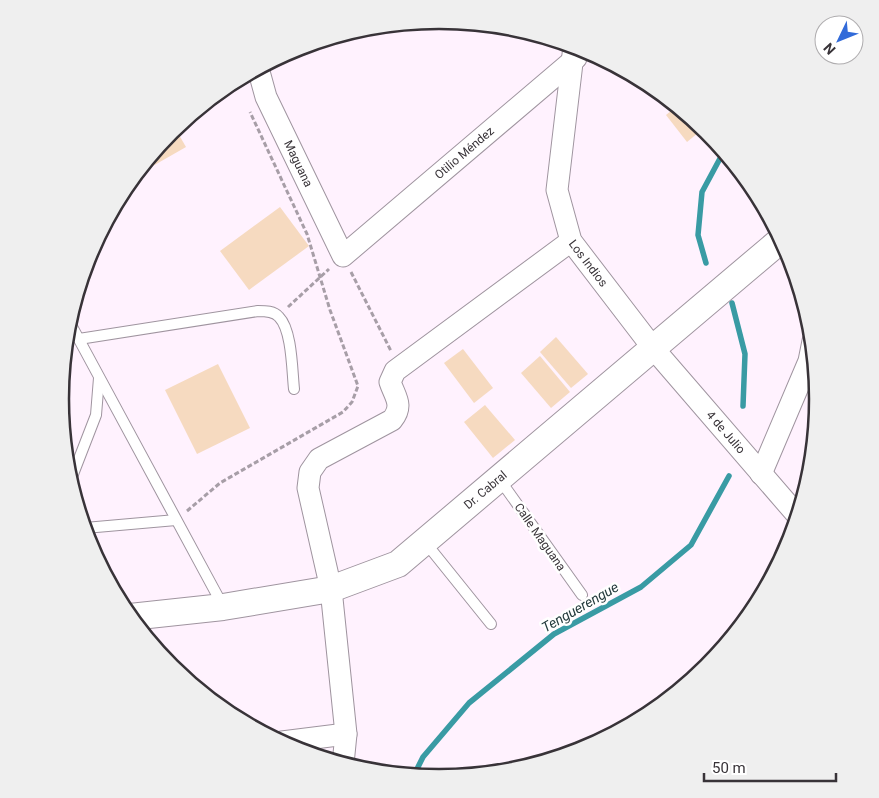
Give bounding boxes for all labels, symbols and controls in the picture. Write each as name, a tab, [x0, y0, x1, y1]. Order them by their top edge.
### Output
north arrow	[814, 15, 864, 65]
text: N	[820, 40, 839, 58]
street label: Otilio Méndez	[432, 124, 497, 182]
street label: Maguana	[281, 138, 315, 189]
street label: Los Indios	[566, 237, 610, 289]
street label: 4 de Julio	[703, 408, 748, 457]
street label: Dr. Cabral	[461, 468, 510, 512]
street label: Calle Maguana	[511, 500, 569, 574]
water label: Tenguerengue	[539, 579, 621, 635]
scale bar	[704, 750, 836, 782]
text: 50 m	[712, 759, 746, 777]

